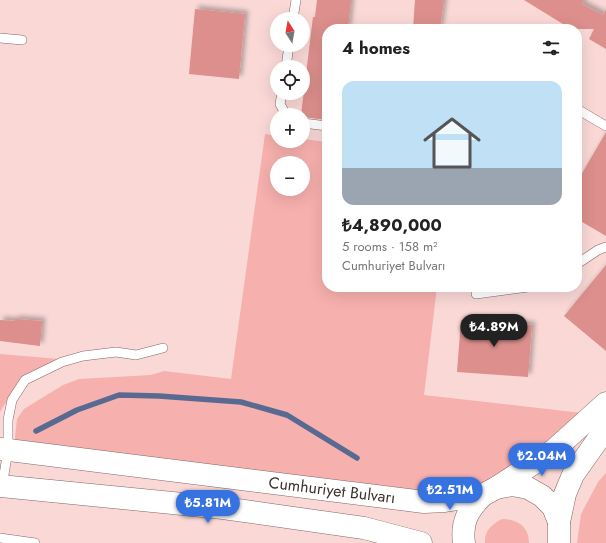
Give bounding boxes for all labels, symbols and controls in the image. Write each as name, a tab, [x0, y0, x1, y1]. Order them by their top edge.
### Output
north arrow	[270, 12, 310, 52]
map controls	[270, 12, 310, 196]
text: 4 homes	[342, 36, 410, 60]
icon: filters	[540, 37, 562, 59]
button: locate	[270, 60, 310, 100]
icon: home	[416, 107, 488, 179]
button: +	[270, 108, 310, 148]
button: −	[270, 156, 310, 196]
text: ₺4,890,000	[342, 213, 442, 237]
text: 5 rooms · 158 m²	[342, 237, 438, 256]
text: Cumhuriyet Bulvarı	[342, 256, 445, 275]
pin: ₺4.89M	[461, 314, 527, 348]
text: ₺4.89M	[469, 317, 519, 336]
pin: ₺2.04M	[509, 443, 575, 477]
text: ₺2.04M	[517, 446, 567, 465]
street label: Cumhuriyet Bulvarı	[267, 471, 397, 509]
pin: ₺2.51M	[417, 477, 483, 511]
text: ₺2.51M	[427, 480, 473, 499]
pin: ₺5.81M	[175, 490, 241, 524]
text: ₺5.81M	[185, 493, 231, 512]

